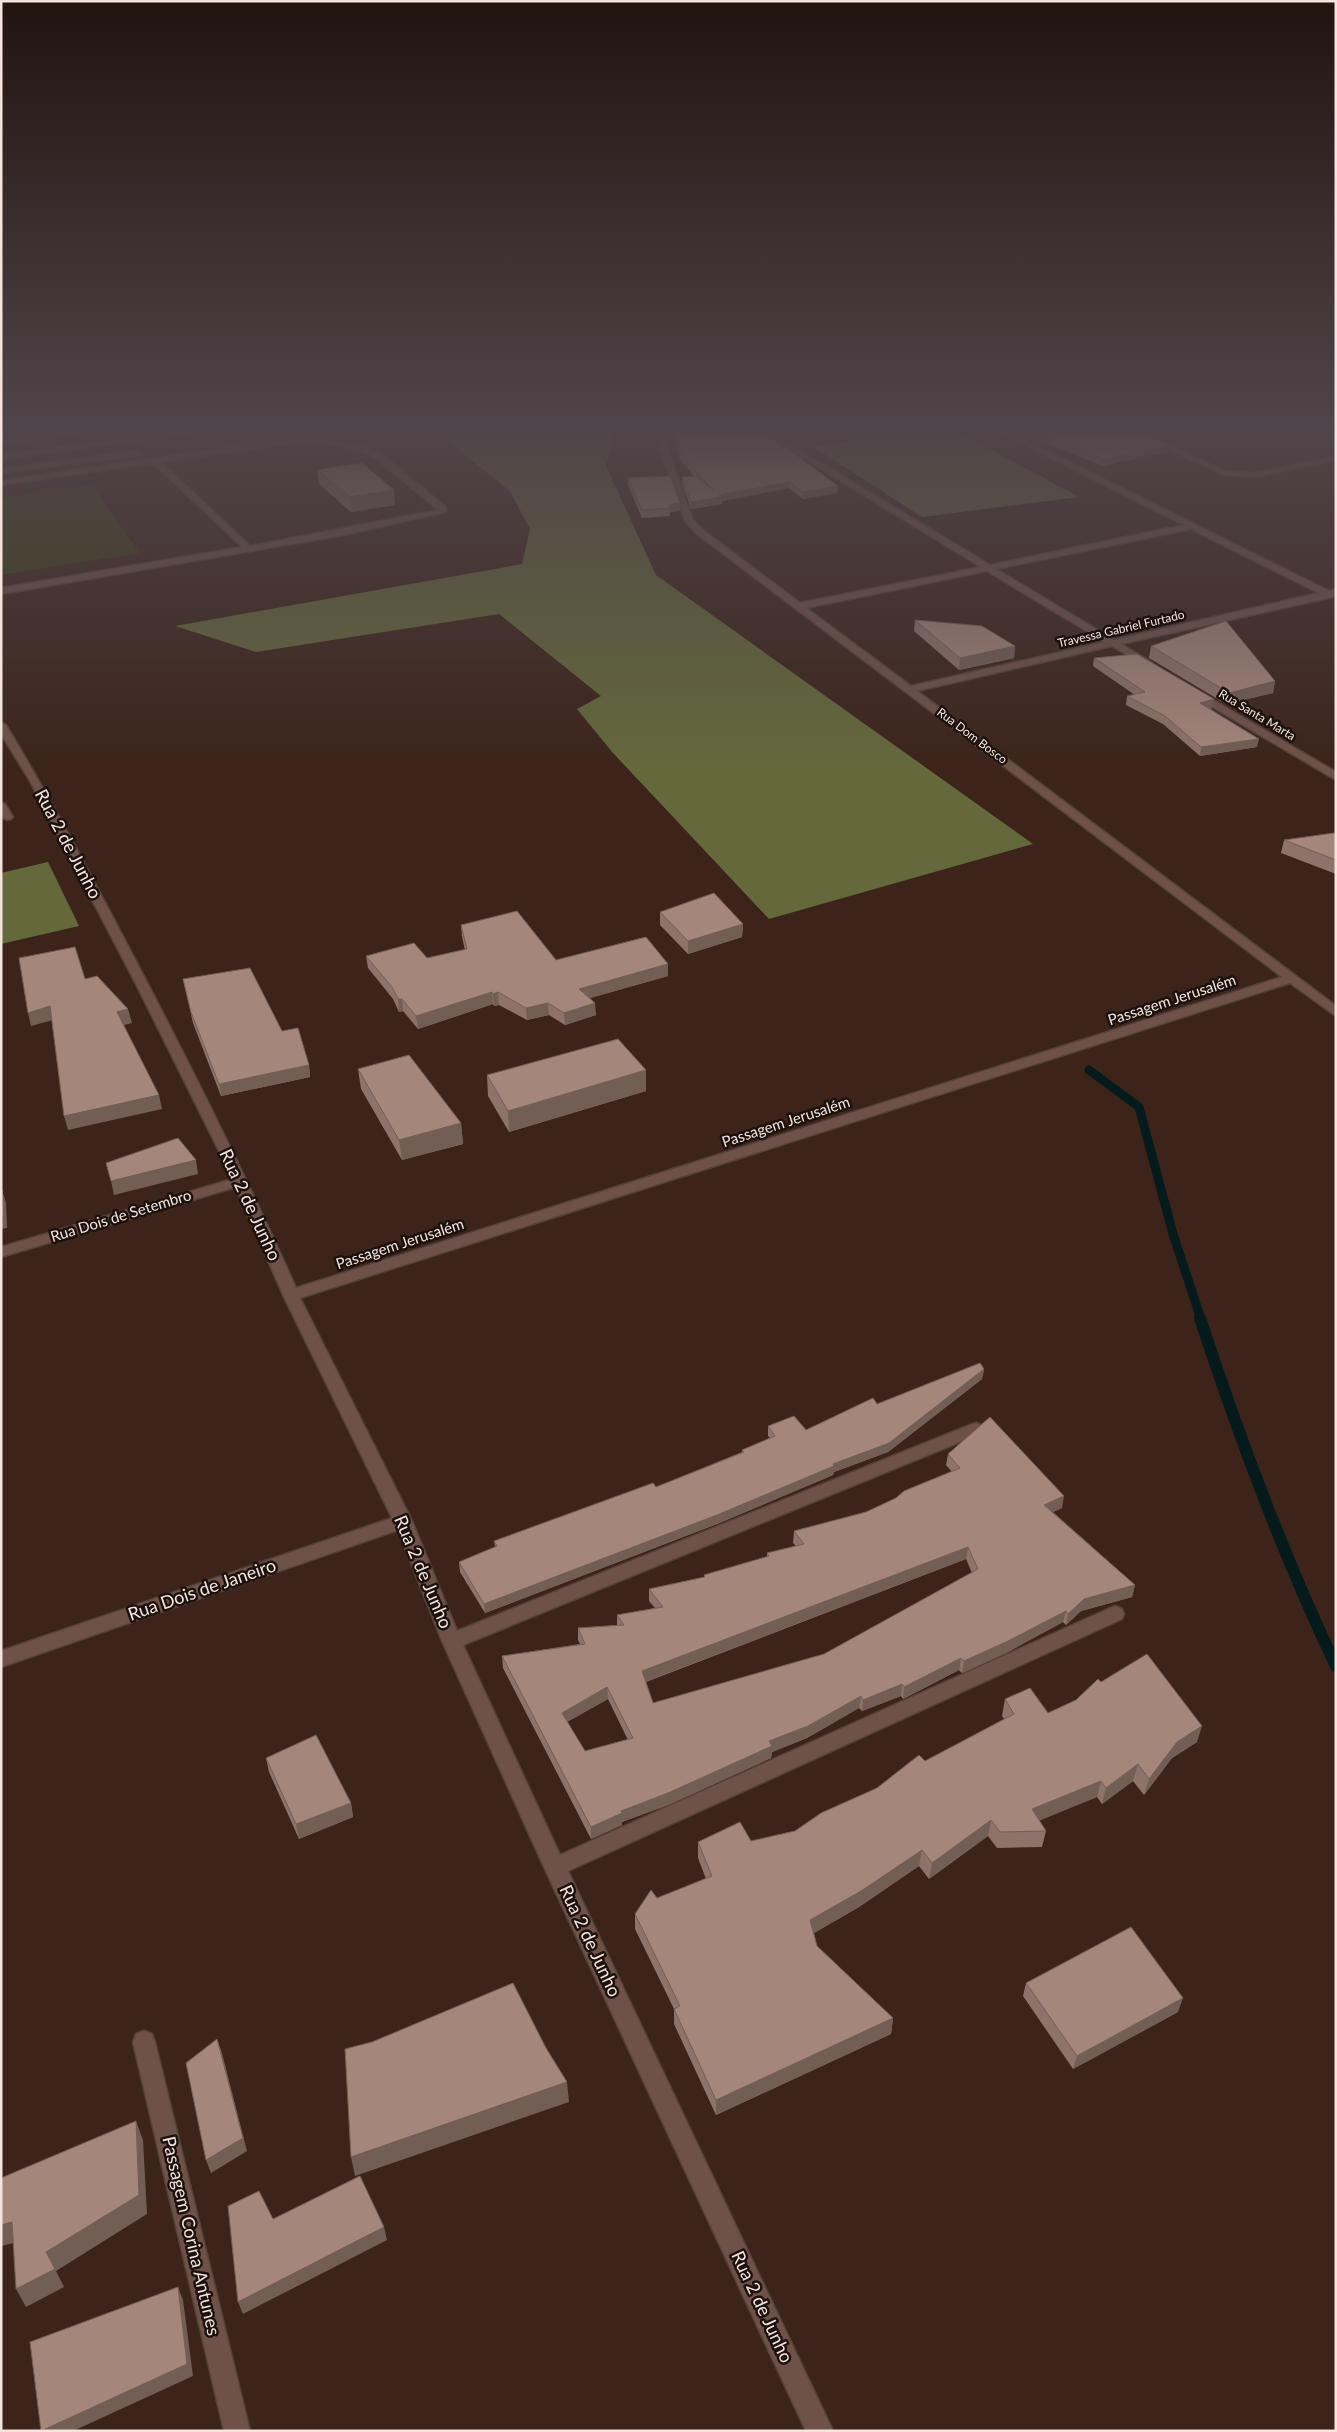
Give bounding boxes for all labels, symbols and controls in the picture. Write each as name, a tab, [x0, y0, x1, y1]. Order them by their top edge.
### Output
street label: Travessa Gabriel Furtado	[1056, 607, 1186, 650]
street label: Rua Santa Marta	[1216, 686, 1298, 743]
street label: Rua Dom Bosco	[934, 704, 1010, 767]
street label: Rua 2 de Junho	[31, 785, 107, 902]
street label: Passagem Jerusalém	[1105, 970, 1238, 1028]
street label: Passagem Jerusalém	[719, 1092, 852, 1150]
street label: Rua 2 de Junho	[215, 1145, 286, 1264]
street label: Rua Dois de Setembro	[48, 1185, 193, 1245]
street label: Passagem Jerusalém	[333, 1214, 466, 1272]
street label: Rua 2 de Junho	[390, 1512, 458, 1632]
street label: Rua Dois de Janeiro	[125, 1553, 279, 1625]
street label: Rua 2 de Junho	[555, 1881, 626, 2000]
street label: Passagem Corina Antunes	[158, 2134, 226, 2338]
street label: Rua 2 de Junho	[727, 2247, 798, 2366]

